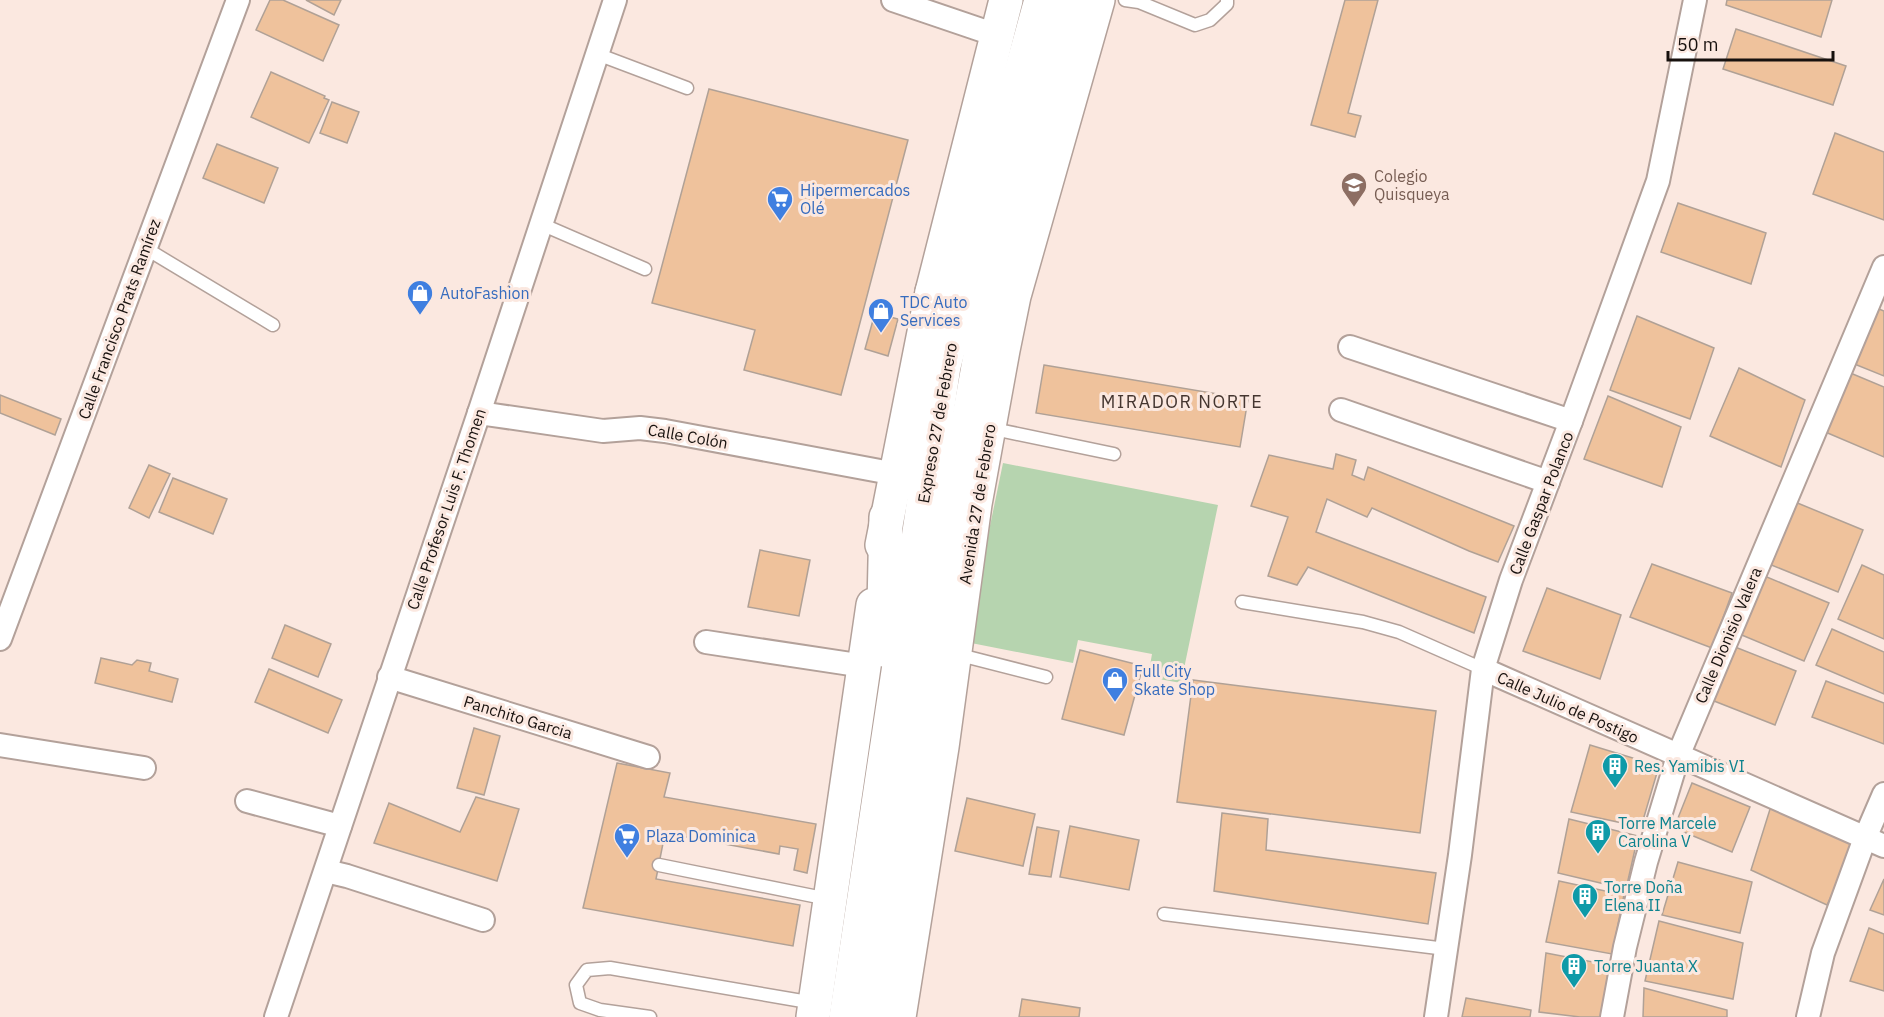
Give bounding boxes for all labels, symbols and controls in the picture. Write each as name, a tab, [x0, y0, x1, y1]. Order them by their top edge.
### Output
scale bar	[1668, 24, 1833, 62]
text: 50 m	[1677, 33, 1719, 56]
place label: Colegio Quisqueya	[1374, 166, 1450, 204]
school or university icon: Colegio Quisqueya	[1339, 170, 1369, 208]
place label: Hipermercados Olé	[800, 180, 910, 218]
supermarket icon: Hipermercados Olé	[765, 184, 795, 222]
street label: Calle Francisco Prats Ramírez	[73, 216, 165, 422]
shop icon: AutoFashion	[405, 278, 435, 316]
place label: AutoFashion	[440, 283, 530, 303]
place label: TDC Auto Services	[900, 292, 967, 330]
shop icon: TDC Auto Services	[866, 296, 896, 334]
street label: Expreso 27 de Febrero	[913, 341, 961, 505]
district label: MIRADOR NORTE	[1101, 390, 1263, 413]
street label: Calle Profesor Luis F. Thomen	[402, 406, 490, 612]
street label: Calle Colón	[646, 419, 730, 453]
street label: Avenida 27 de Febrero	[954, 422, 1000, 586]
street label: Calle Gaspar Polanco	[1504, 429, 1578, 577]
street label: Calle Dionisio Valera	[1690, 563, 1766, 706]
place label: Full City Skate Shop	[1134, 661, 1215, 699]
shop icon: Full City Skate Shop	[1100, 665, 1130, 703]
street label: Calle Julio de Postigo	[1494, 667, 1642, 747]
street label: Panchito Garcia	[461, 691, 575, 743]
building icon: Res. Yamibis VI	[1600, 751, 1630, 789]
place label: Res. Yamibis VI	[1634, 756, 1745, 776]
place label: Torre Marcele Carolina V	[1618, 813, 1717, 851]
building icon: Torre Marcele Carolina V	[1583, 817, 1613, 855]
supermarket icon: Plaza Dominica	[612, 821, 642, 859]
place label: Plaza Dominica	[646, 826, 756, 846]
place label: Torre Doña Elena II	[1604, 877, 1683, 915]
building icon: Torre Doña Elena II	[1570, 881, 1600, 919]
building icon: Torre Juanta X	[1559, 951, 1589, 989]
place label: Torre Juanta X	[1594, 956, 1698, 976]

